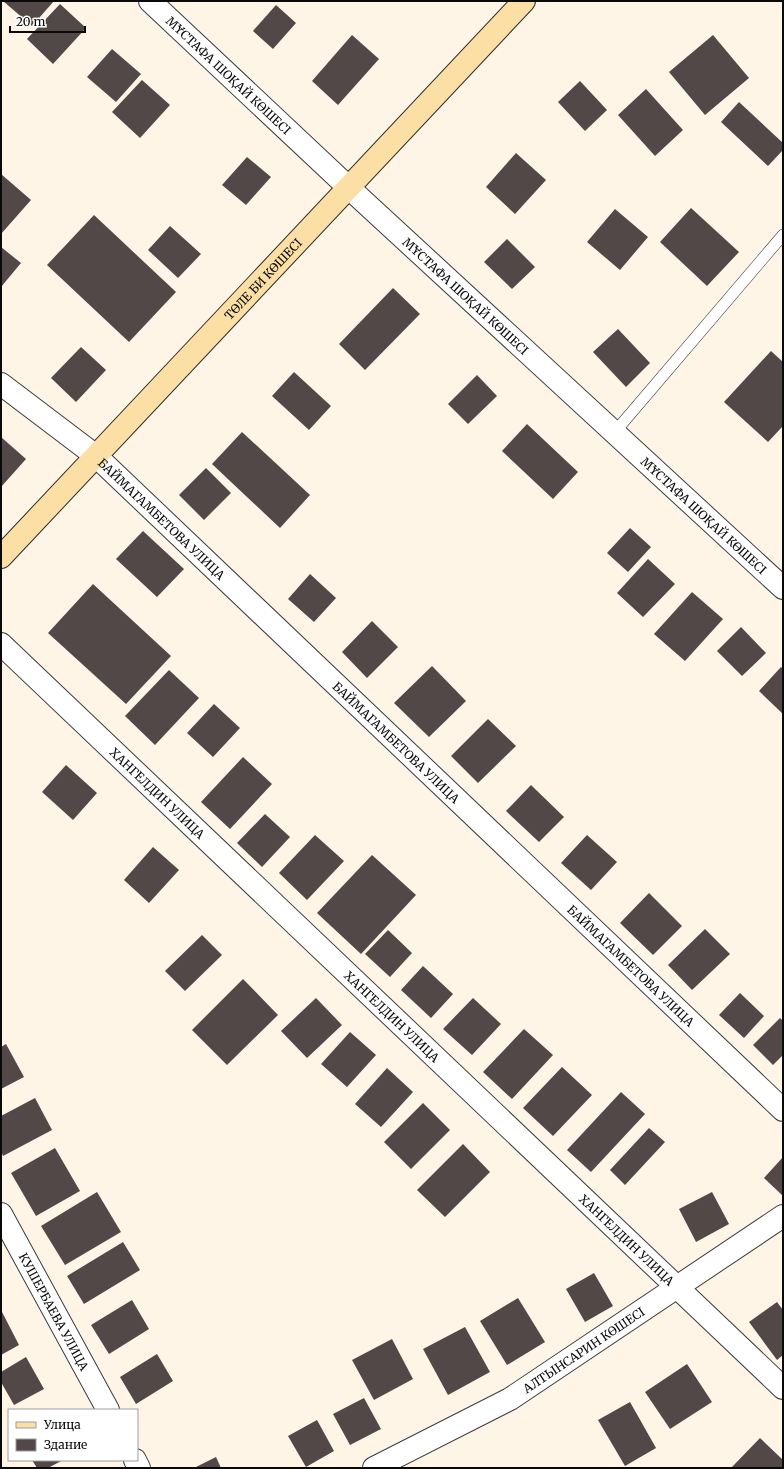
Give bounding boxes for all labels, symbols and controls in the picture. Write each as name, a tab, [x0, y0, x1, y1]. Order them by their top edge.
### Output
scale bar	[10, 8, 85, 34]
street label: МҰСТАФА ШОҚАЙ КӨШЕСІ	[163, 13, 294, 137]
text: 20 m	[16, 14, 45, 29]
street label: МҰСТАФА ШОҚАЙ КӨШЕСІ	[400, 234, 532, 357]
street label: ТӨЛЕ БИ КӨШЕСІ	[221, 235, 305, 323]
street label: МҰСТАФА ШОҚАЙ КӨШЕСІ	[638, 454, 770, 577]
street label: БАЙМАГАМБЕТОВА УЛИЦА	[95, 455, 229, 583]
street label: БАЙМАГАМБЕТОВА УЛИЦА	[330, 678, 463, 806]
street label: ХАНГЕЛДИН УЛИЦА	[107, 744, 208, 842]
street label: БАЙМАГАМБЕТОВА УЛИЦА	[565, 902, 698, 1030]
street label: ХАНГЕЛДИН УЛИЦА	[342, 968, 443, 1065]
street label: ХАНГЕЛДИН УЛИЦА	[576, 1191, 678, 1289]
street label: КУШЕРБАЕВА УЛИЦА	[16, 1250, 93, 1373]
street label: АЛТЫНСАРИН КӨШЕСІ	[519, 1304, 647, 1396]
legend	[8, 1409, 138, 1461]
text: Улица	[43, 1417, 81, 1432]
text: Здание	[44, 1437, 87, 1452]

